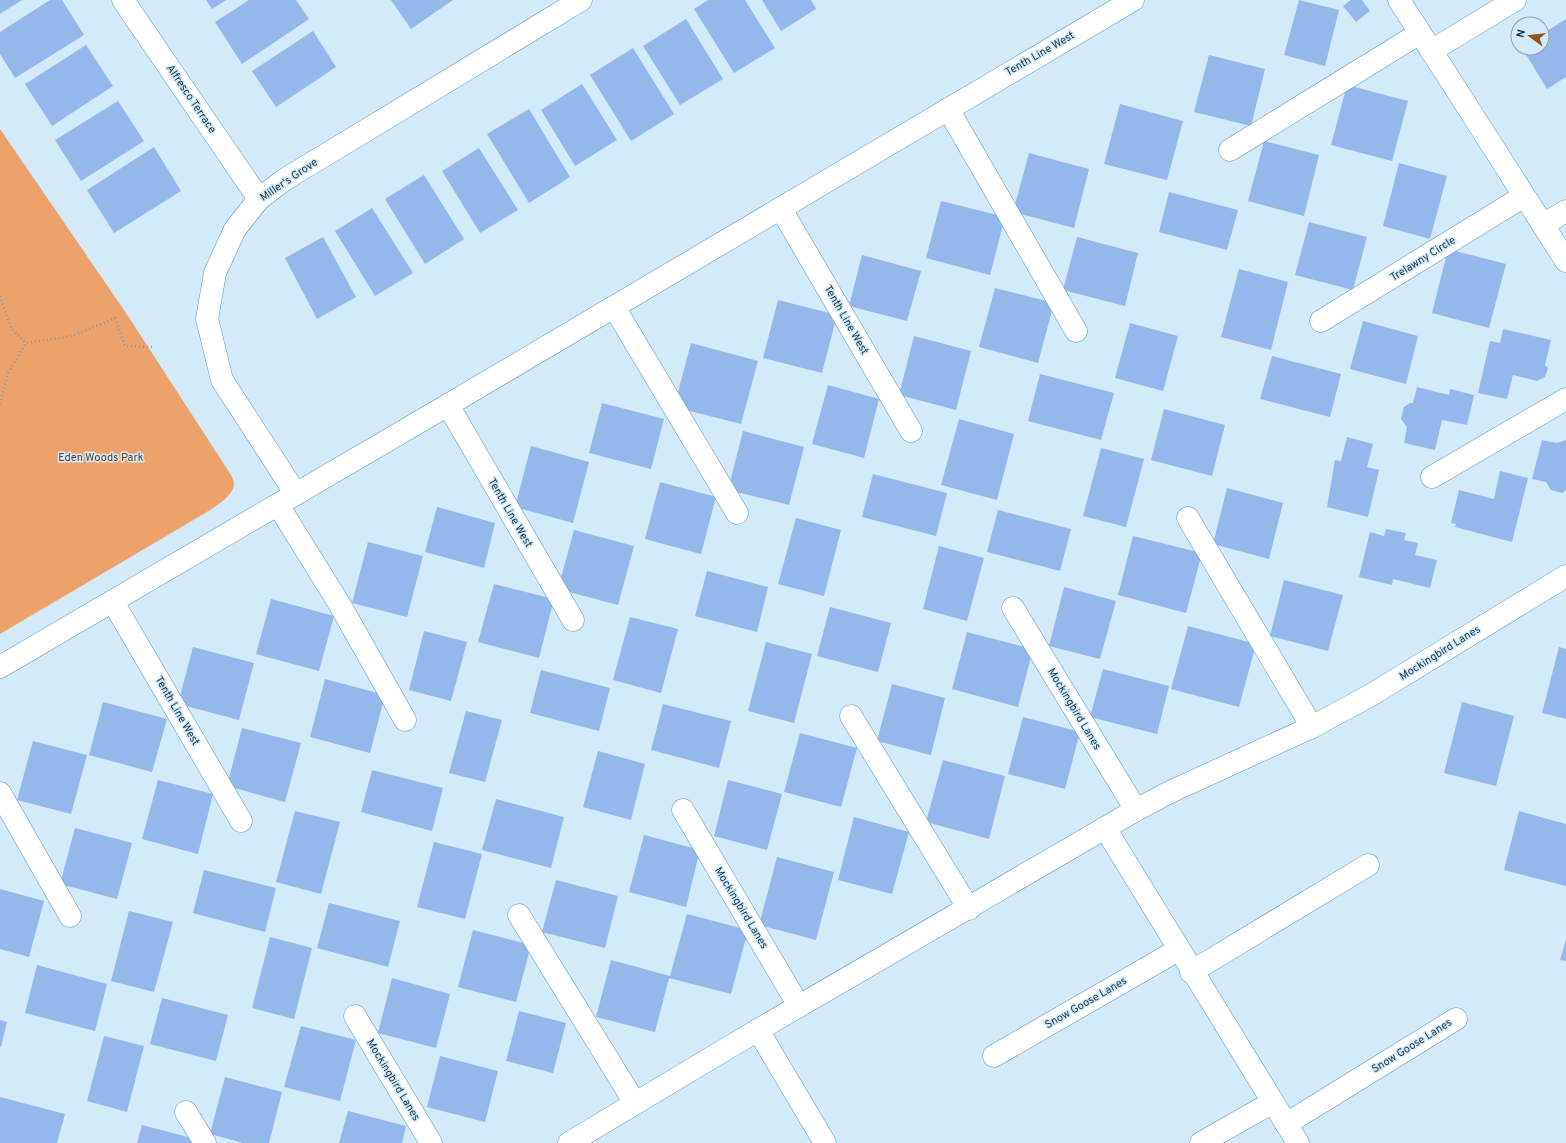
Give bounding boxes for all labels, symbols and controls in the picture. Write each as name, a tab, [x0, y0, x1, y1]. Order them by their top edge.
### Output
north arrow	[1510, 16, 1550, 56]
street label: Tenth Line West	[1003, 28, 1077, 80]
text: N	[1514, 28, 1529, 39]
street label: Alfresco Terrace	[163, 62, 219, 136]
street label: Miller's Grove	[257, 155, 321, 205]
street label: Trelawny Circle	[1388, 233, 1458, 285]
street label: Tenth Line West	[820, 283, 872, 357]
park label: Eden Woods Park	[58, 451, 144, 465]
street label: Tenth Line West	[484, 476, 536, 550]
street label: Mockingbird Lanes	[1397, 622, 1483, 684]
street label: Mockingbird Lanes	[1044, 666, 1104, 752]
street label: Tenth Line West	[151, 674, 203, 748]
street label: Mockingbird Lanes	[711, 865, 771, 951]
street label: Snow Goose Lanes	[1043, 974, 1129, 1032]
street label: Snow Goose Lanes	[1369, 1016, 1455, 1076]
street label: Mockingbird Lanes	[363, 1037, 423, 1123]

